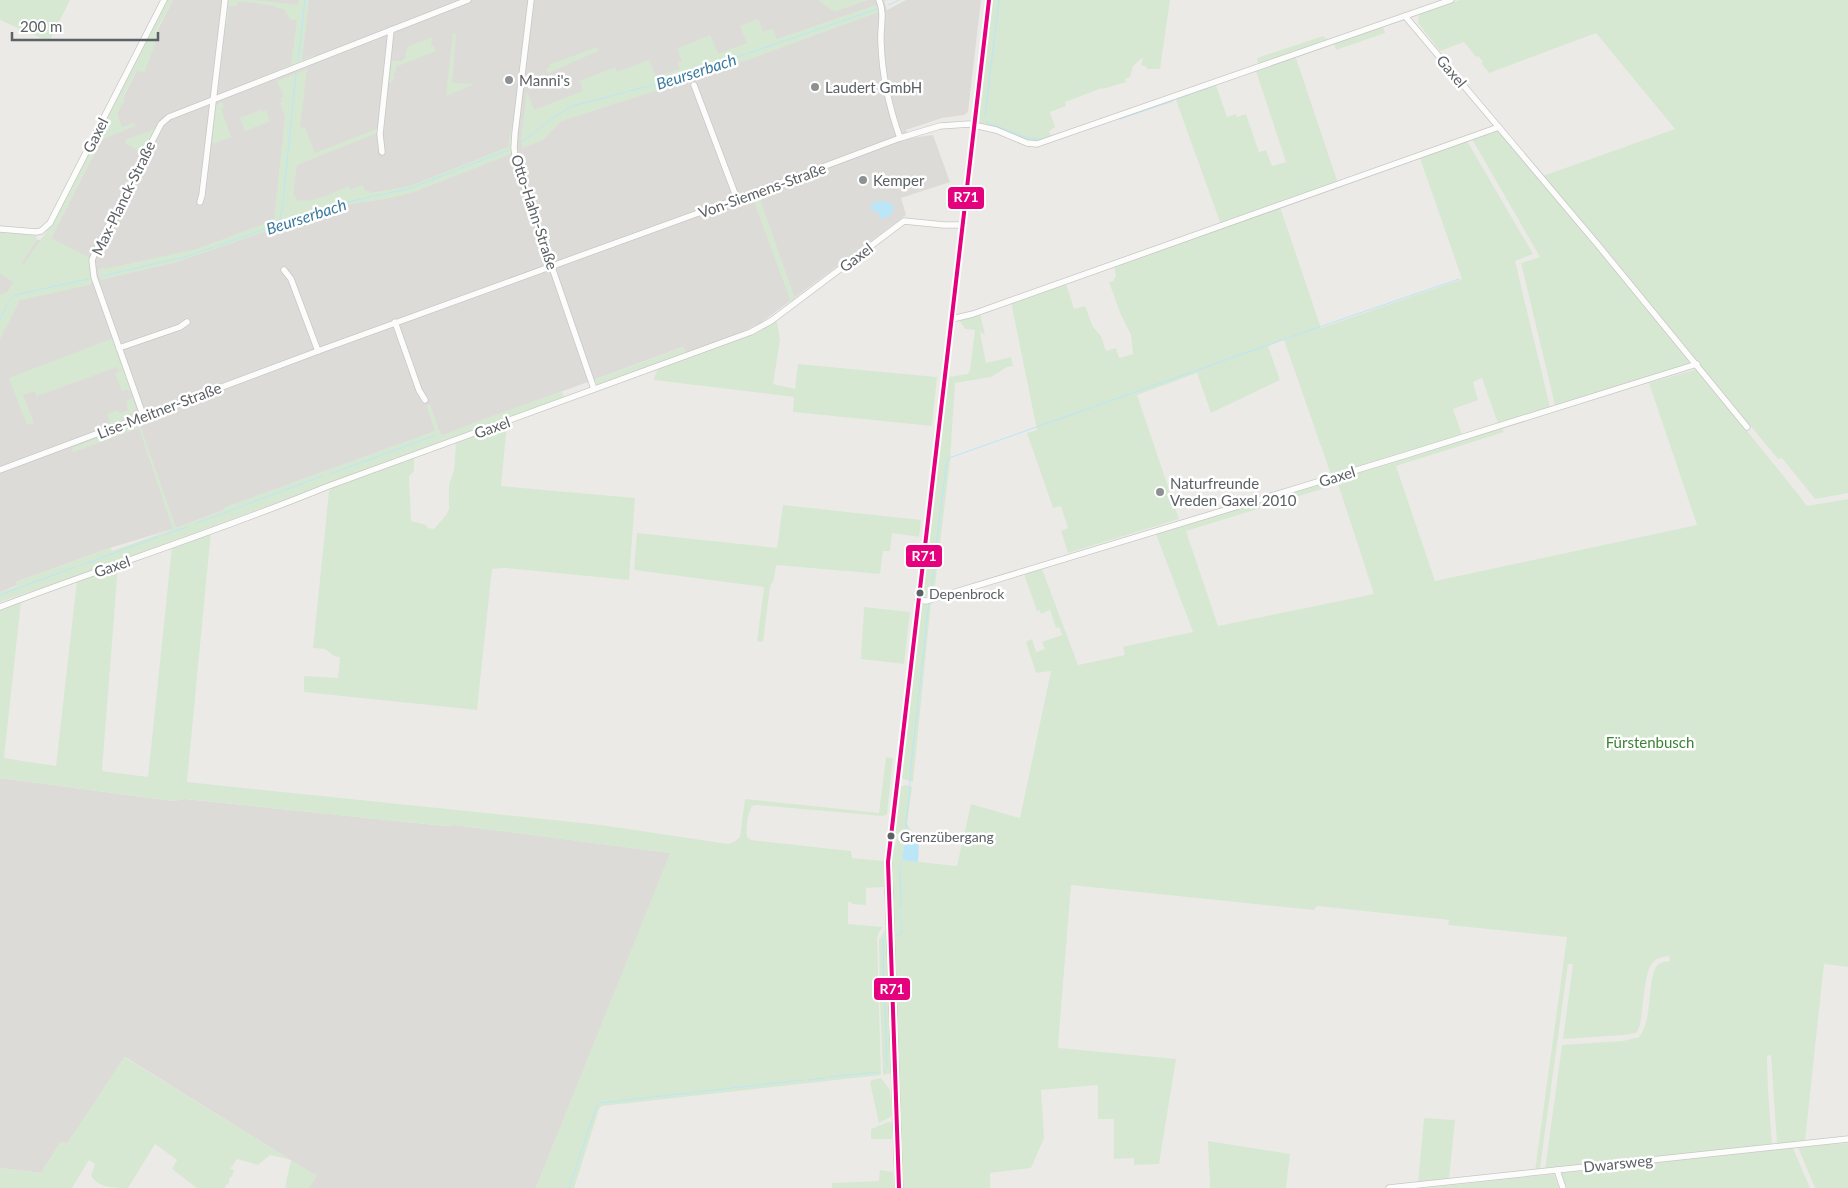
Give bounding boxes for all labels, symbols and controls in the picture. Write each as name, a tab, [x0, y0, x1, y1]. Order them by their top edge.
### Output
scale bar	[12, 10, 159, 42]
text: 200 m	[20, 17, 62, 35]
water label: Beurserbach	[654, 49, 738, 93]
street label: Gaxel	[1433, 51, 1471, 91]
place label: Manni's	[519, 71, 570, 89]
marker: Manni's	[503, 74, 515, 86]
place label: Laudert GmbH	[825, 78, 922, 96]
marker: Laudert GmbH	[809, 81, 821, 93]
street label: Gaxel	[79, 114, 111, 156]
street label: Max-Planck-Straße	[88, 138, 158, 258]
street label: Otto-Hahn-Straße	[508, 152, 562, 272]
street label: Von-Siemens-Straße	[696, 159, 828, 221]
place label: Kemper	[873, 171, 925, 189]
marker: Kemper	[857, 174, 869, 186]
line badge: R71	[947, 186, 985, 210]
text: R71	[953, 188, 979, 205]
water label: Beurserbach	[264, 194, 348, 238]
street label: Gaxel	[836, 239, 876, 275]
street label: Lise-Meitner-Straße	[94, 378, 224, 442]
street label: Gaxel	[472, 412, 512, 442]
street label: Gaxel	[1317, 462, 1357, 490]
place label: Naturfreunde Vreden Gaxel 2010	[1170, 474, 1297, 509]
marker: Naturfreunde Vreden Gaxel 2010	[1154, 486, 1166, 498]
line badge: R71	[905, 544, 943, 568]
text: R71	[911, 547, 937, 564]
street label: Gaxel	[92, 551, 132, 581]
place label: Depenbrock	[929, 585, 1005, 602]
marker: Depenbrock	[915, 588, 925, 598]
park label: Fürstenbusch	[1606, 733, 1694, 751]
place label: Grenzübergang	[900, 828, 994, 845]
marker: Grenzübergang	[886, 831, 896, 841]
line badge: R71	[873, 977, 911, 1001]
text: R71	[879, 980, 905, 997]
street label: Dwarsweg	[1582, 1150, 1654, 1176]

